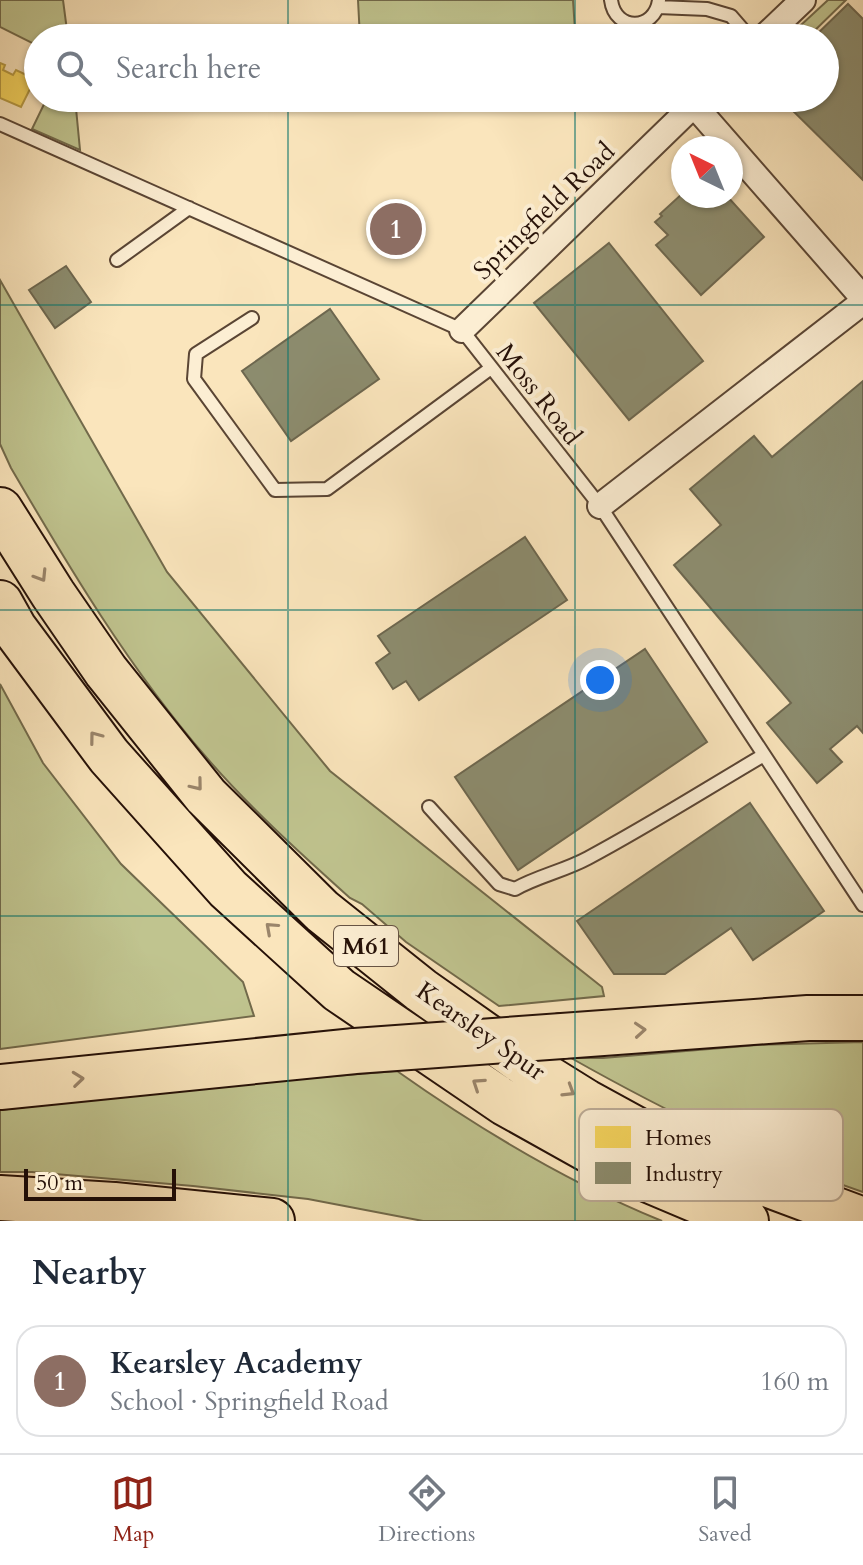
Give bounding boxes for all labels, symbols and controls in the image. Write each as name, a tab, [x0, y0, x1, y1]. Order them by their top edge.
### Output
search box	[24, 24, 839, 112]
icon: search	[52, 46, 96, 90]
text: Search here	[116, 48, 261, 89]
street label: Springfield Road	[466, 134, 622, 288]
north arrow	[671, 136, 743, 208]
pin: 1	[370, 199, 422, 259]
street label: Moss Road	[488, 336, 590, 452]
one-way arrow	[32, 567, 47, 582]
your location	[580, 660, 620, 700]
one-way arrow	[90, 731, 104, 746]
one-way arrow	[187, 776, 201, 791]
one-way arrow	[265, 923, 280, 937]
road number: M61	[334, 926, 398, 966]
street label: Kearsley Spur	[409, 974, 553, 1089]
one-way arrow	[634, 1022, 647, 1039]
one-way arrow	[72, 1071, 85, 1088]
one-way arrow	[472, 1079, 486, 1094]
one-way arrow	[560, 1082, 575, 1097]
legend	[579, 1109, 843, 1201]
text: Homes	[645, 1123, 711, 1153]
text: Industry	[645, 1159, 723, 1189]
scale bar	[24, 1165, 176, 1201]
text: 50 m	[36, 1168, 83, 1198]
text: Nearby	[32, 1250, 147, 1296]
text: Kearsley Academy	[110, 1343, 362, 1384]
text: 1	[53, 1364, 67, 1399]
text: 160 m	[760, 1364, 829, 1399]
text: School · Springfield Road	[110, 1384, 388, 1419]
tab: Map	[111, 1471, 155, 1549]
tab: Directions	[378, 1471, 475, 1549]
tab: Saved	[698, 1471, 752, 1549]

